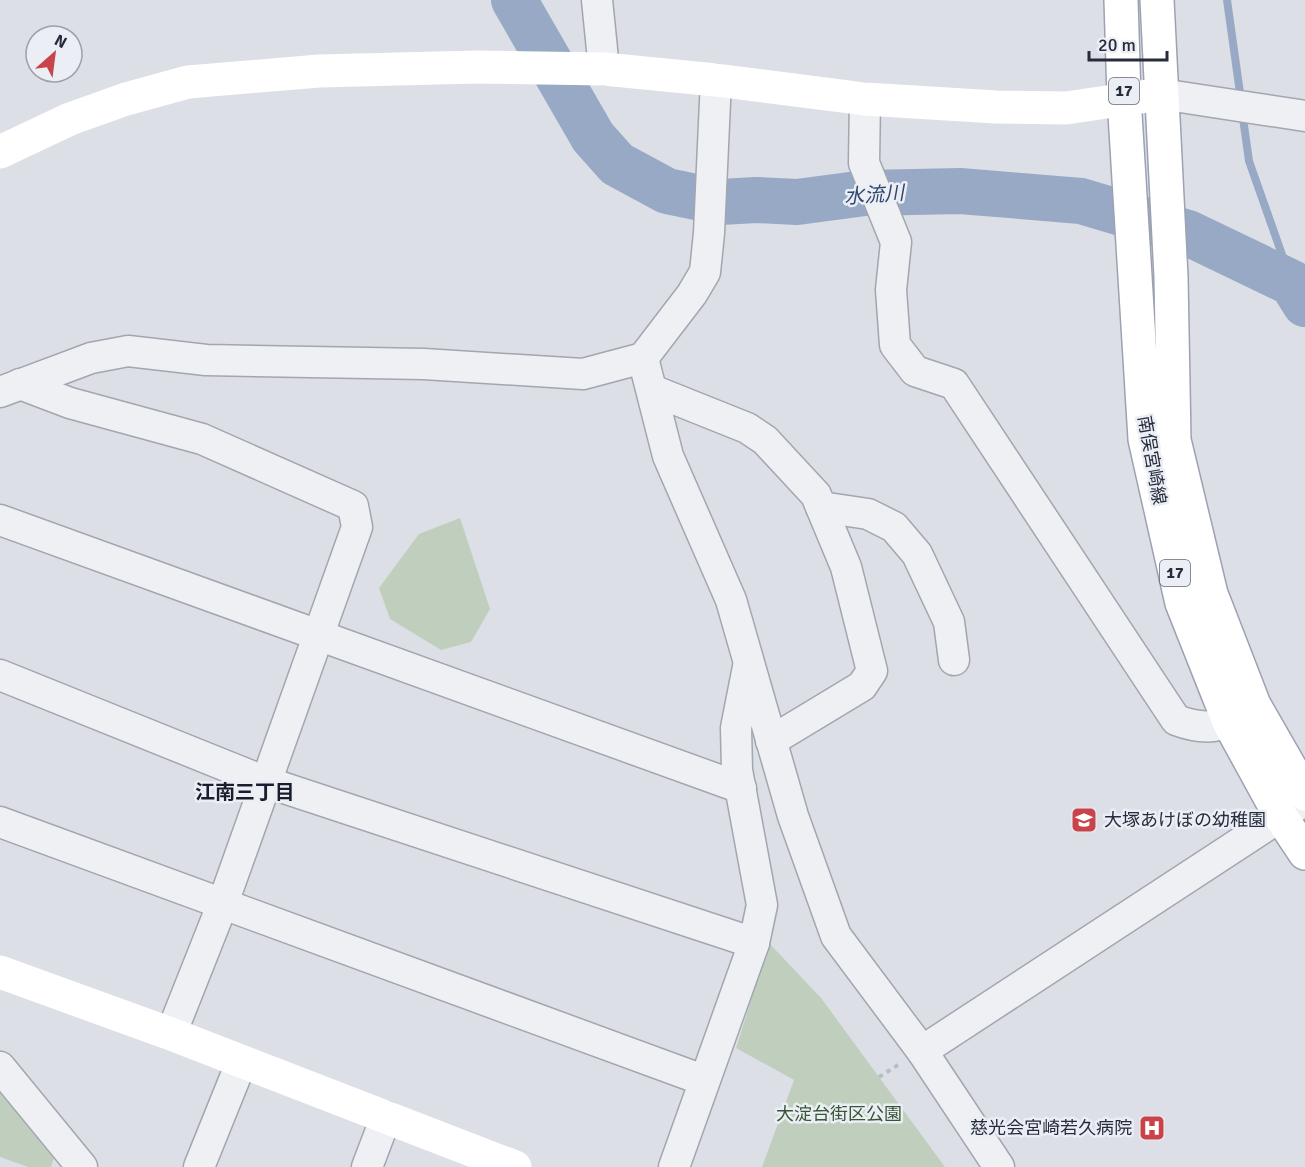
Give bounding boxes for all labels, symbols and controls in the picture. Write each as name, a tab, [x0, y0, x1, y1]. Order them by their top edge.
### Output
north arrow	[24, 24, 84, 84]
scale bar	[1089, 24, 1167, 62]
text: N	[51, 30, 70, 53]
text: 20 m	[1098, 34, 1136, 56]
road number: 17	[1109, 78, 1139, 104]
water label: 水流川	[843, 180, 907, 210]
street label: 南俣宮崎線	[1133, 414, 1171, 506]
road number: 17	[1160, 560, 1190, 586]
district label: 江南三丁目	[195, 780, 295, 805]
school or university icon: 大塚あけぼの幼稚園	[1069, 805, 1099, 835]
place label: 大塚あけぼの幼稚園	[1104, 809, 1266, 831]
park label: 大淀台街区公園	[776, 1103, 902, 1125]
hospital icon: 慈光会宮崎若久病院	[1137, 1113, 1167, 1143]
place label: 慈光会宮崎若久病院	[970, 1117, 1132, 1139]

